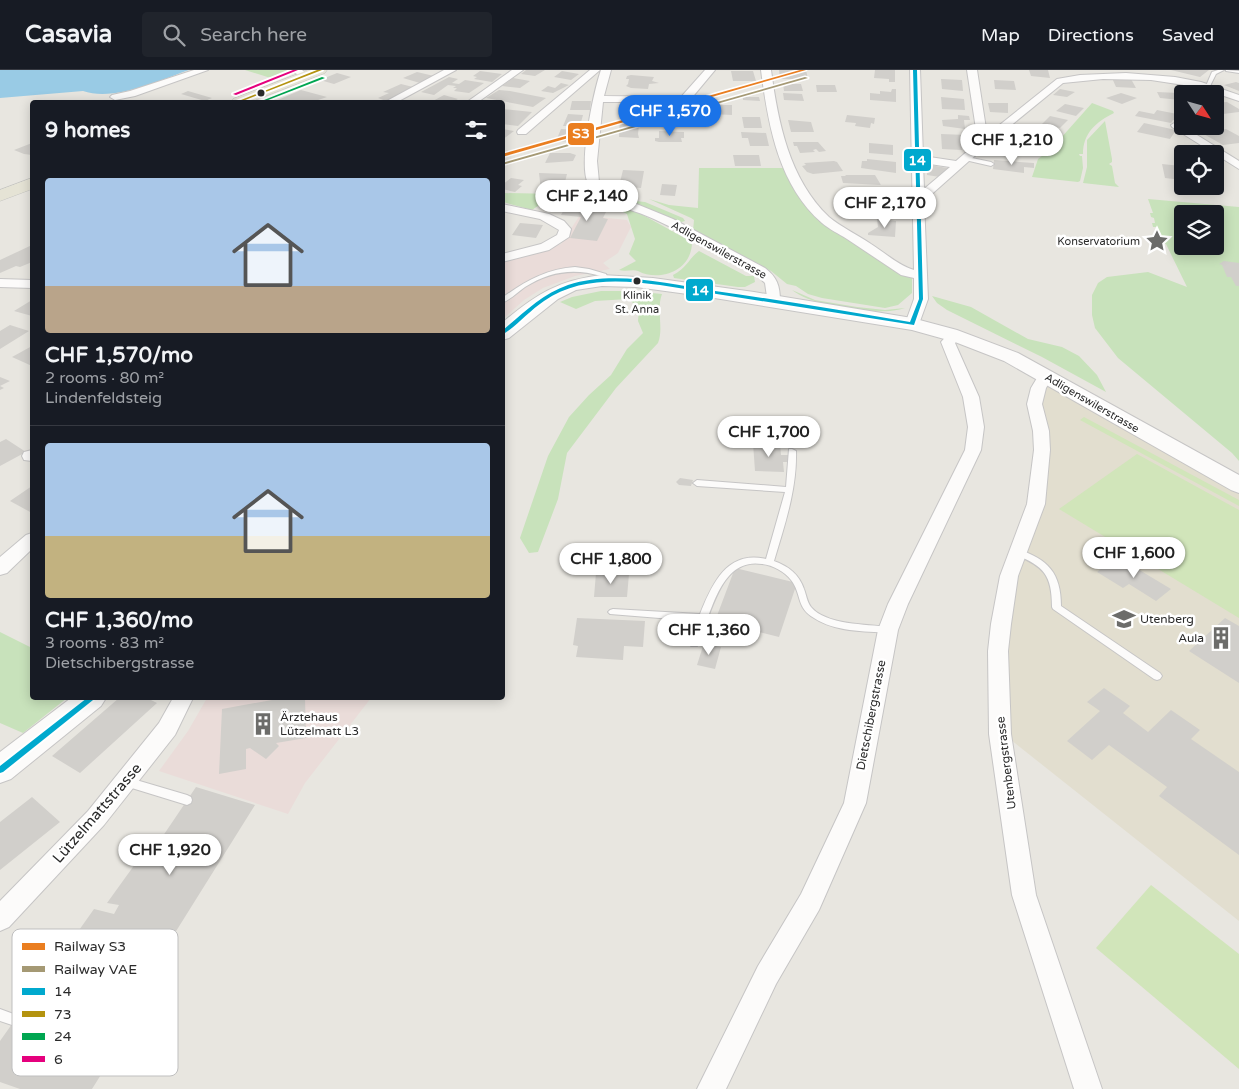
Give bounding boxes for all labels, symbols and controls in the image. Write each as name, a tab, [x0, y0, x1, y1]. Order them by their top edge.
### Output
search box	[142, 12, 492, 57]
text: Casavia	[25, 20, 112, 49]
icon: search	[160, 21, 188, 49]
text: Search here	[200, 24, 307, 46]
text: Map	[981, 24, 1020, 46]
text: Directions	[1048, 24, 1134, 46]
text: Saved	[1162, 24, 1214, 46]
north arrow	[1174, 85, 1224, 135]
map controls	[1174, 85, 1224, 255]
unlabelled marker	[256, 88, 266, 98]
pin: CHF 1,570	[613, 94, 727, 137]
text: CHF 1,570	[629, 101, 711, 121]
icon: filters	[462, 116, 490, 144]
text: 9 homes	[45, 118, 130, 143]
line badge: S3	[567, 122, 595, 146]
pin: CHF 1,210	[955, 124, 1069, 166]
text: S3	[572, 125, 590, 142]
text: CHF 1,210	[971, 130, 1053, 150]
button: locate	[1174, 145, 1224, 195]
line badge: 14	[903, 148, 932, 172]
text: 14	[908, 152, 926, 169]
pin: CHF 2,140	[530, 180, 644, 222]
text: CHF 2,140	[546, 186, 628, 206]
pin: CHF 2,170	[828, 186, 942, 229]
text: CHF 2,170	[844, 193, 926, 213]
button: layers	[1174, 205, 1224, 255]
icon: home	[223, 210, 313, 300]
street label: Adligenswilerstrasse	[669, 218, 769, 282]
place icon: Konservatorium	[1144, 228, 1170, 254]
place label: Konservatorium	[1057, 235, 1140, 248]
marker: Klinik St. Anna	[632, 276, 642, 286]
line badge: 14	[685, 278, 714, 302]
text: 14	[691, 282, 709, 299]
place label: Klinik St. Anna	[615, 289, 659, 316]
text: CHF 1,570/mo	[45, 343, 193, 368]
text: 2 rooms · 80 m²	[45, 368, 164, 388]
street label: Adligenswilerstrasse	[1042, 371, 1142, 435]
text: Lindenfeldsteig	[45, 388, 162, 408]
pin: CHF 1,700	[712, 416, 826, 458]
text: CHF 1,700	[728, 422, 810, 442]
icon: home	[223, 476, 313, 566]
pin: CHF 1,600	[1077, 536, 1191, 579]
pin: CHF 1,800	[554, 542, 668, 585]
text: CHF 1,600	[1093, 543, 1175, 563]
text: CHF 1,800	[570, 549, 652, 569]
school or university icon: Utenberg	[1111, 606, 1137, 632]
text: CHF 1,360/mo	[45, 608, 193, 633]
place label: Utenberg	[1140, 612, 1194, 626]
pin: CHF 1,360	[652, 614, 766, 656]
text: CHF 1,360	[668, 620, 750, 640]
building icon: Aula	[1208, 625, 1234, 651]
place label: Aula	[1178, 631, 1204, 645]
text: 3 rooms · 83 m²	[45, 633, 164, 653]
text: Dietschibergstrasse	[45, 653, 194, 673]
street label: Dietschibergstrasse	[853, 658, 889, 771]
place label: Ärztehaus Lützelmatt L3	[280, 710, 359, 738]
building icon: Ärztehaus Lützelmatt L3	[250, 711, 276, 737]
street label: Utenbergstrasse	[993, 715, 1019, 810]
street label: Lützelmattstrasse	[49, 759, 145, 867]
pin: CHF 1,920	[113, 834, 227, 876]
text: CHF 1,920	[129, 840, 211, 860]
legend	[12, 929, 178, 1076]
text: Railway S3	[54, 938, 126, 955]
text: Railway VAE	[54, 961, 137, 978]
text: 14	[54, 983, 72, 1000]
text: 73	[54, 1006, 72, 1023]
text: 24	[54, 1028, 72, 1045]
text: 6	[54, 1051, 63, 1068]

